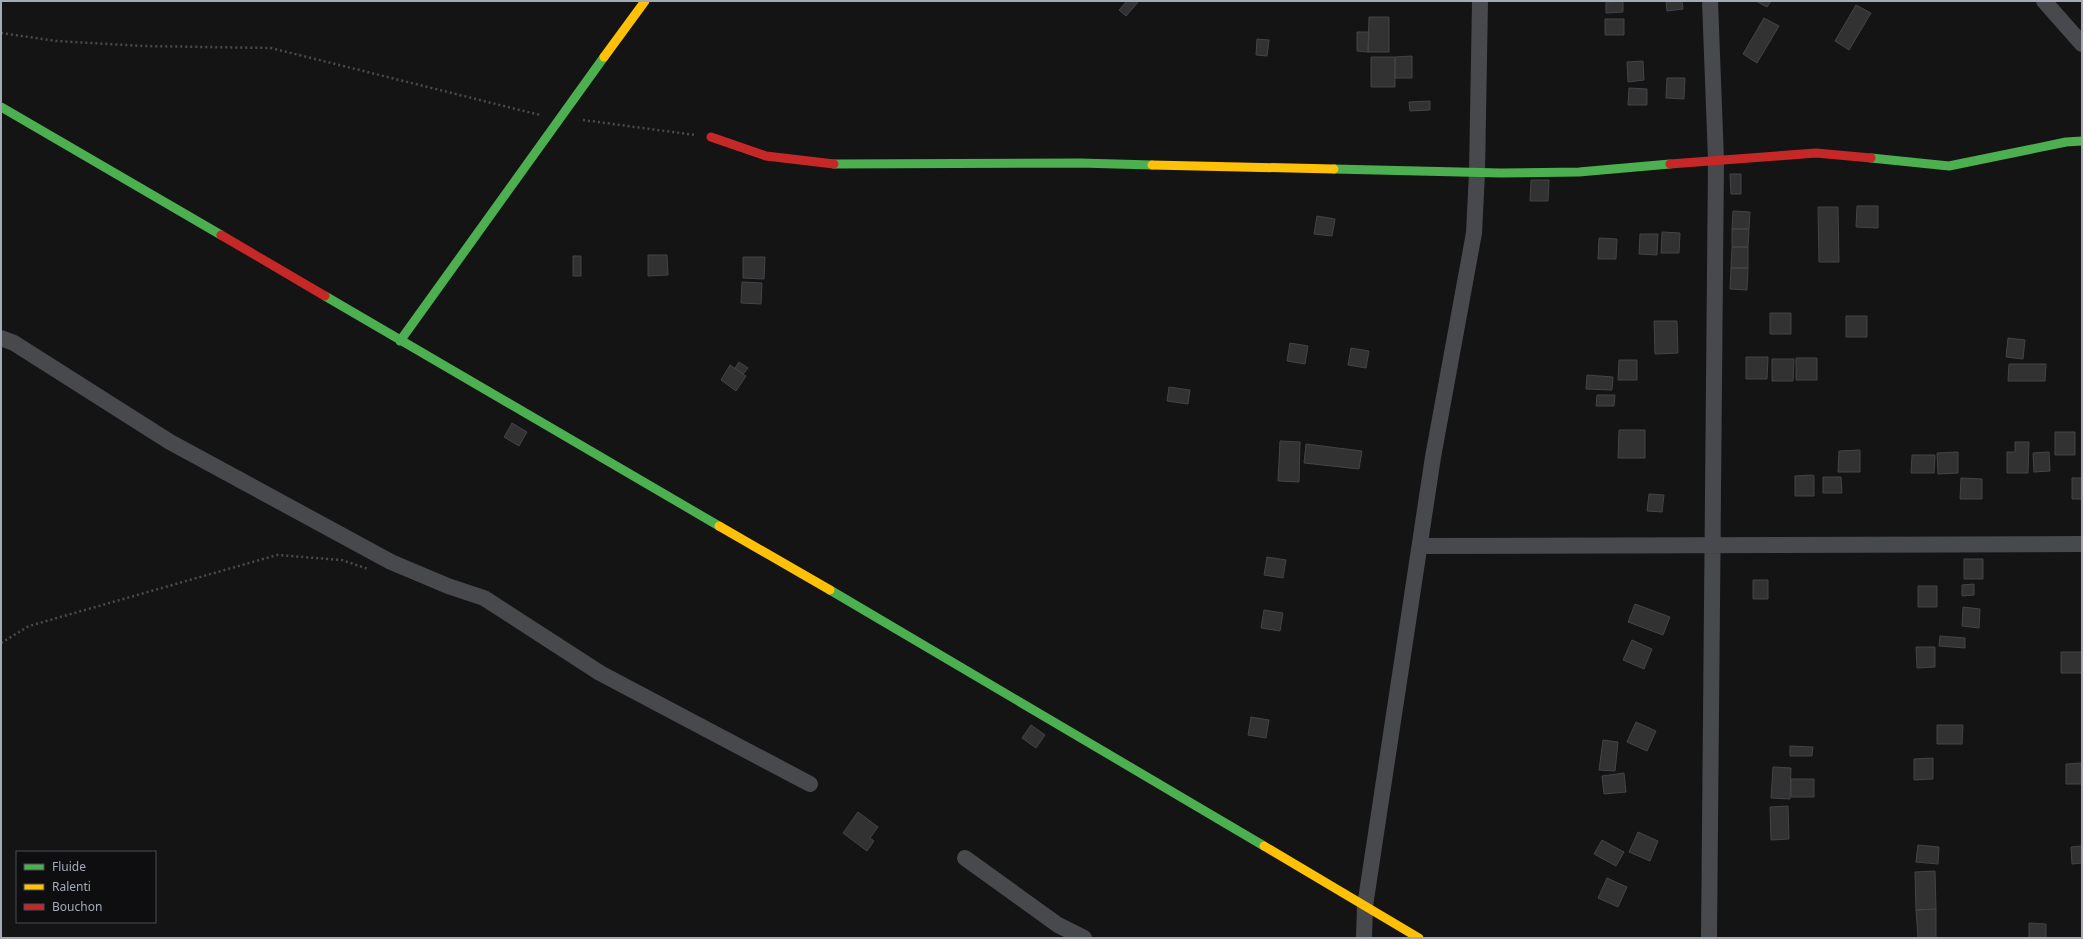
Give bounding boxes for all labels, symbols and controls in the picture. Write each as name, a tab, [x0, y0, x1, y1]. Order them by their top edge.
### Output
legend	[16, 851, 156, 923]
text: Fluide	[52, 858, 86, 875]
text: Ralenti	[52, 878, 91, 895]
text: Bouchon	[52, 898, 102, 915]

